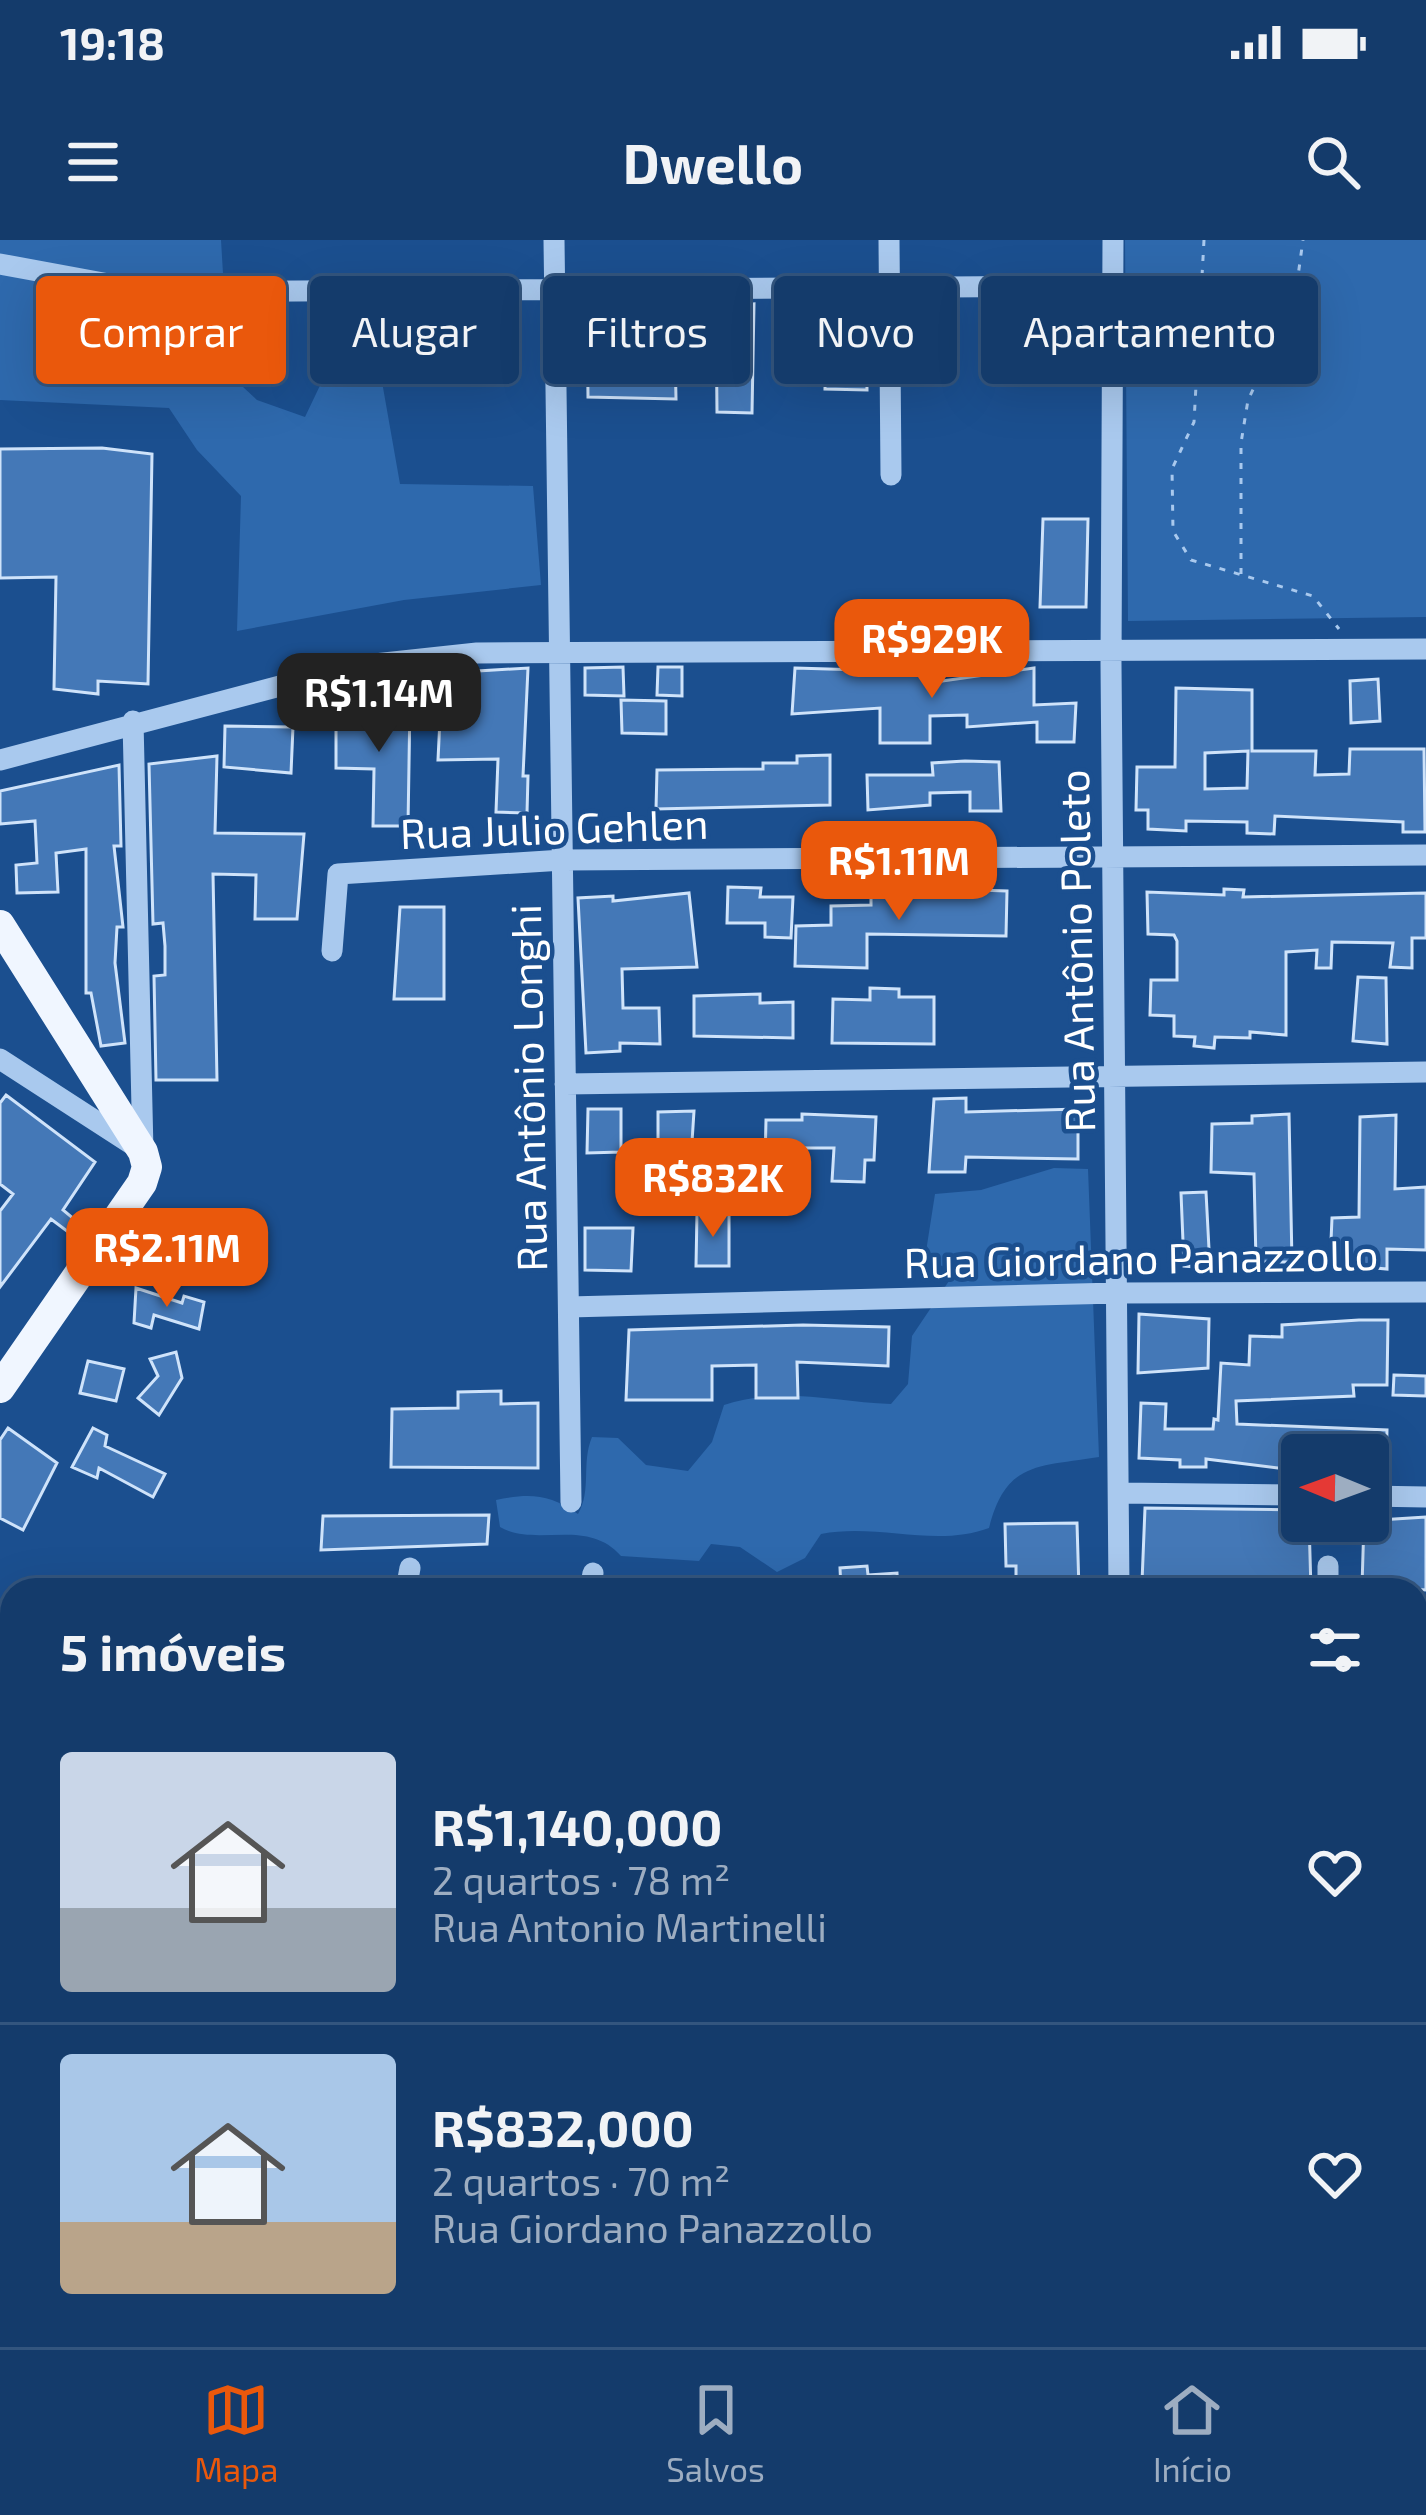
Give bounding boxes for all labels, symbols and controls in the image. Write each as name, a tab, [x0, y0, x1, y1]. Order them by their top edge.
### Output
text: 19:18	[60, 15, 165, 69]
icon: menu	[60, 129, 126, 195]
icon: search	[1300, 129, 1366, 195]
text: Dwello	[623, 130, 803, 195]
chip: Comprar	[36, 276, 286, 384]
chip: Alugar	[310, 276, 519, 384]
chip: Filtros	[543, 276, 750, 384]
chip: Novo	[774, 276, 957, 384]
chip: Apartamento	[981, 276, 1318, 384]
pin: R$929K	[834, 599, 1030, 701]
text: R$929K	[861, 614, 1003, 661]
pin: R$1.14M	[268, 653, 490, 755]
text: R$1.14M	[304, 668, 454, 715]
street label: Rua Antônio Poleto	[1047, 769, 1103, 1133]
street label: Rua Julio Gehlen	[399, 797, 709, 857]
pin: R$1.11M	[788, 821, 1010, 923]
text: R$1.11M	[828, 836, 970, 883]
street label: Rua Antônio Longhi	[499, 904, 555, 1272]
pin: R$832K	[615, 1138, 811, 1240]
text: R$832K	[642, 1153, 784, 1200]
pin: R$2.11M	[56, 1208, 278, 1310]
text: R$2.11M	[93, 1223, 241, 1270]
street label: Rua Giordano Panazzollo	[903, 1228, 1379, 1286]
north arrow	[1281, 1434, 1389, 1542]
map controls	[1281, 1434, 1389, 1542]
icon: filters	[1302, 1617, 1368, 1683]
text: 5 imóveis	[60, 1620, 286, 1681]
text: R$1,140,000	[432, 1795, 722, 1856]
icon: home	[156, 1800, 300, 1944]
icon: heart	[1302, 1839, 1368, 1905]
text: 2 quartos · 78 m²	[432, 1856, 730, 1903]
text: Rua Antonio Martinelli	[432, 1903, 827, 1950]
text: R$832,000	[432, 2096, 694, 2157]
icon: home	[156, 2102, 300, 2246]
icon: heart	[1302, 2141, 1368, 2207]
text: 2 quartos · 70 m²	[432, 2157, 730, 2204]
text: Rua Giordano Panazzollo	[432, 2204, 873, 2251]
tab: Mapa	[194, 2377, 278, 2489]
tab: Salvos	[666, 2377, 765, 2489]
tab: Início	[1153, 2377, 1232, 2489]

